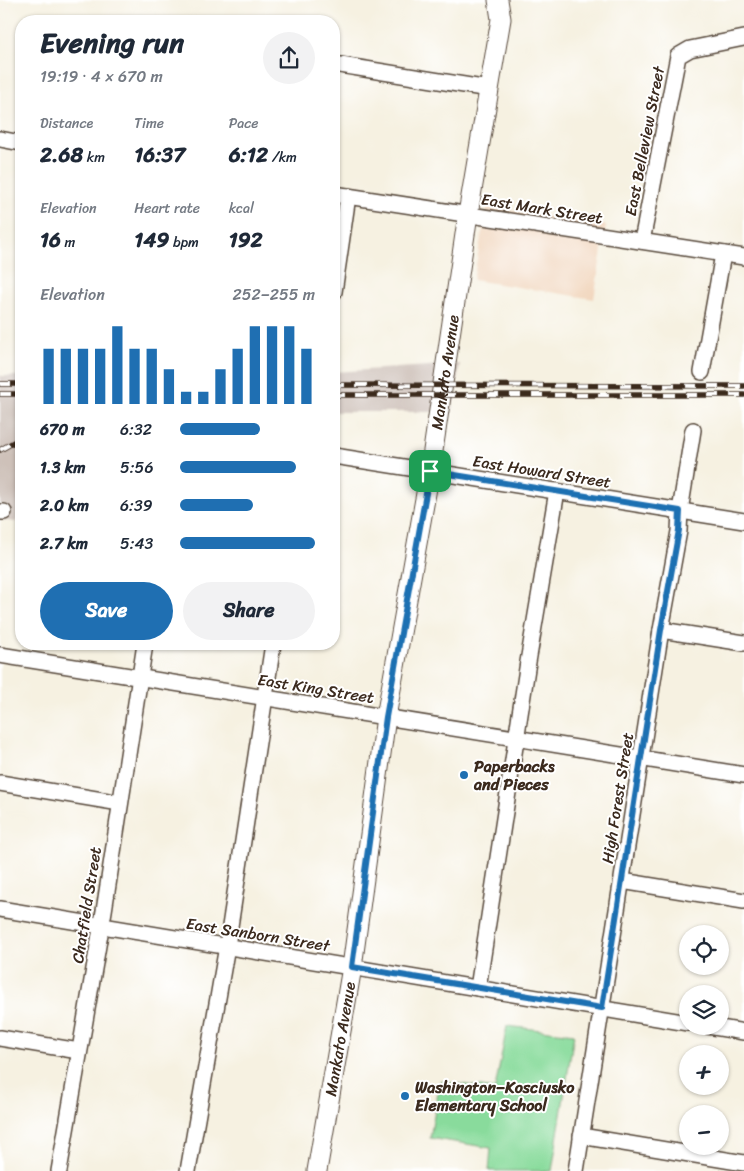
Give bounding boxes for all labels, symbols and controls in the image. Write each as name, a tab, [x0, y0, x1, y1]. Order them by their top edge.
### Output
text: Evening run	[40, 18, 184, 67]
button: share	[263, 32, 315, 84]
text: 19:19 · 4 × 670 m	[40, 62, 163, 91]
street label: East Belleview Street	[616, 63, 673, 218]
text: Distance	[40, 111, 93, 136]
text: Time	[134, 111, 164, 136]
text: Pace	[229, 111, 258, 136]
text: 2.68	[40, 136, 83, 174]
text: 16:37	[134, 136, 185, 174]
text: 6:12	[229, 136, 268, 174]
text: km	[83, 145, 105, 170]
text: /km	[268, 145, 297, 170]
street label: East Mark Street	[479, 185, 605, 232]
text: Elevation	[40, 196, 97, 221]
text: Heart rate	[134, 196, 200, 221]
text: kcal	[229, 196, 254, 221]
text: 16	[40, 221, 61, 259]
text: 149	[134, 221, 169, 259]
text: 192	[229, 221, 263, 259]
text: m	[61, 230, 75, 255]
text: bpm	[169, 230, 199, 255]
text: Elevation	[40, 280, 105, 309]
text: 252–255 m	[232, 280, 315, 309]
street label: Mankato Avenue	[422, 313, 468, 432]
text: 670 m	[40, 415, 85, 444]
text: 6:32	[120, 415, 152, 444]
street label: East Howard Street	[471, 446, 613, 497]
pin	[409, 450, 451, 492]
text: 1.3 km	[40, 453, 85, 482]
text: 5:56	[120, 453, 153, 482]
icon: arrive	[416, 457, 444, 485]
text: 2.0 km	[40, 491, 89, 520]
text: 6:39	[120, 491, 153, 520]
text: 2.7 km	[40, 529, 88, 558]
text: 5:43	[120, 529, 153, 558]
button: Save	[40, 582, 173, 640]
button: Share	[183, 582, 315, 640]
street label: East King Street	[256, 665, 376, 712]
street label: High Forest Street	[593, 730, 642, 866]
place label: Paperbacks and Pieces	[473, 752, 555, 799]
marker: Paperbacks and Pieces	[458, 769, 470, 781]
street label: Chatfield Street	[63, 845, 110, 965]
street label: East Sanborn Street	[184, 909, 332, 960]
map controls	[679, 925, 729, 1155]
button: locate	[679, 925, 729, 975]
street label: Mankato Avenue	[316, 979, 364, 1099]
button: layers	[679, 985, 729, 1035]
button: +	[679, 1045, 729, 1095]
place label: Washington–Kosciusko Elementary School	[415, 1073, 575, 1120]
marker: Washington–Kosciusko Elementary School	[399, 1090, 411, 1102]
button: −	[679, 1105, 729, 1155]

